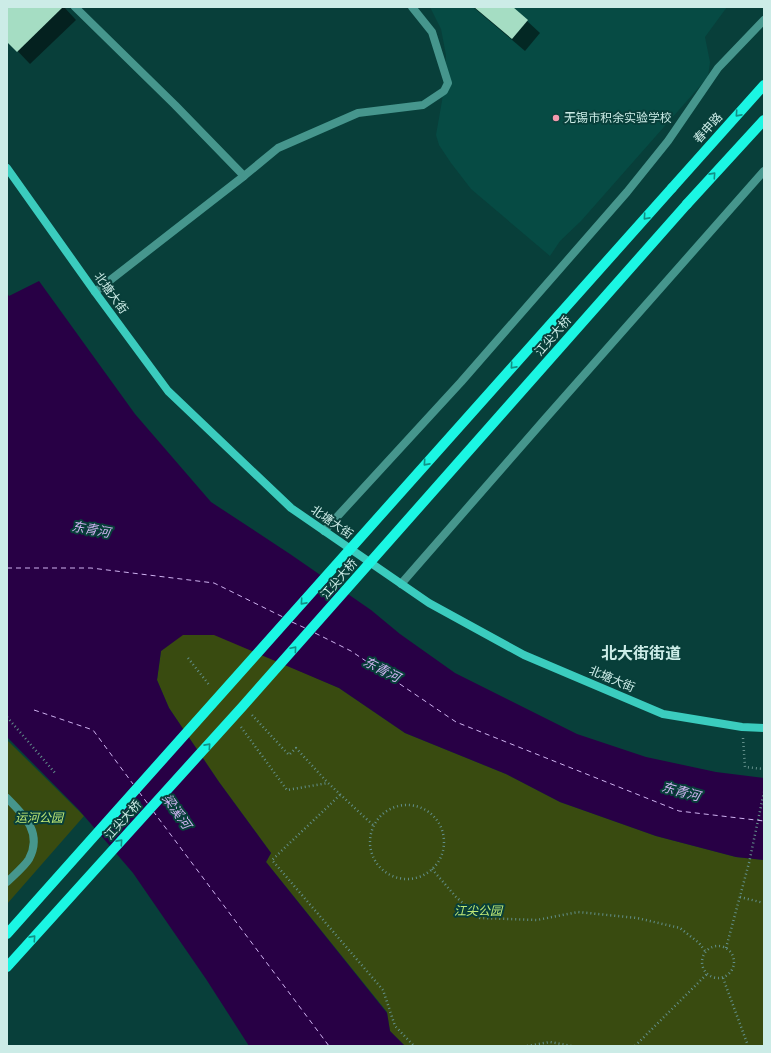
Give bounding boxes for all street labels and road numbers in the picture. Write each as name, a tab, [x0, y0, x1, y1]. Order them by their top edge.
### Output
street label: 春申路	[690, 109, 725, 146]
street label: 北塘大街	[91, 269, 132, 317]
street label: 江尖大桥	[531, 313, 574, 359]
street label: 北塘大街	[308, 502, 356, 542]
street label: 江尖大桥	[317, 556, 360, 602]
street label: 北塘大街	[587, 662, 637, 695]
street label: 江尖大桥	[101, 797, 144, 843]

